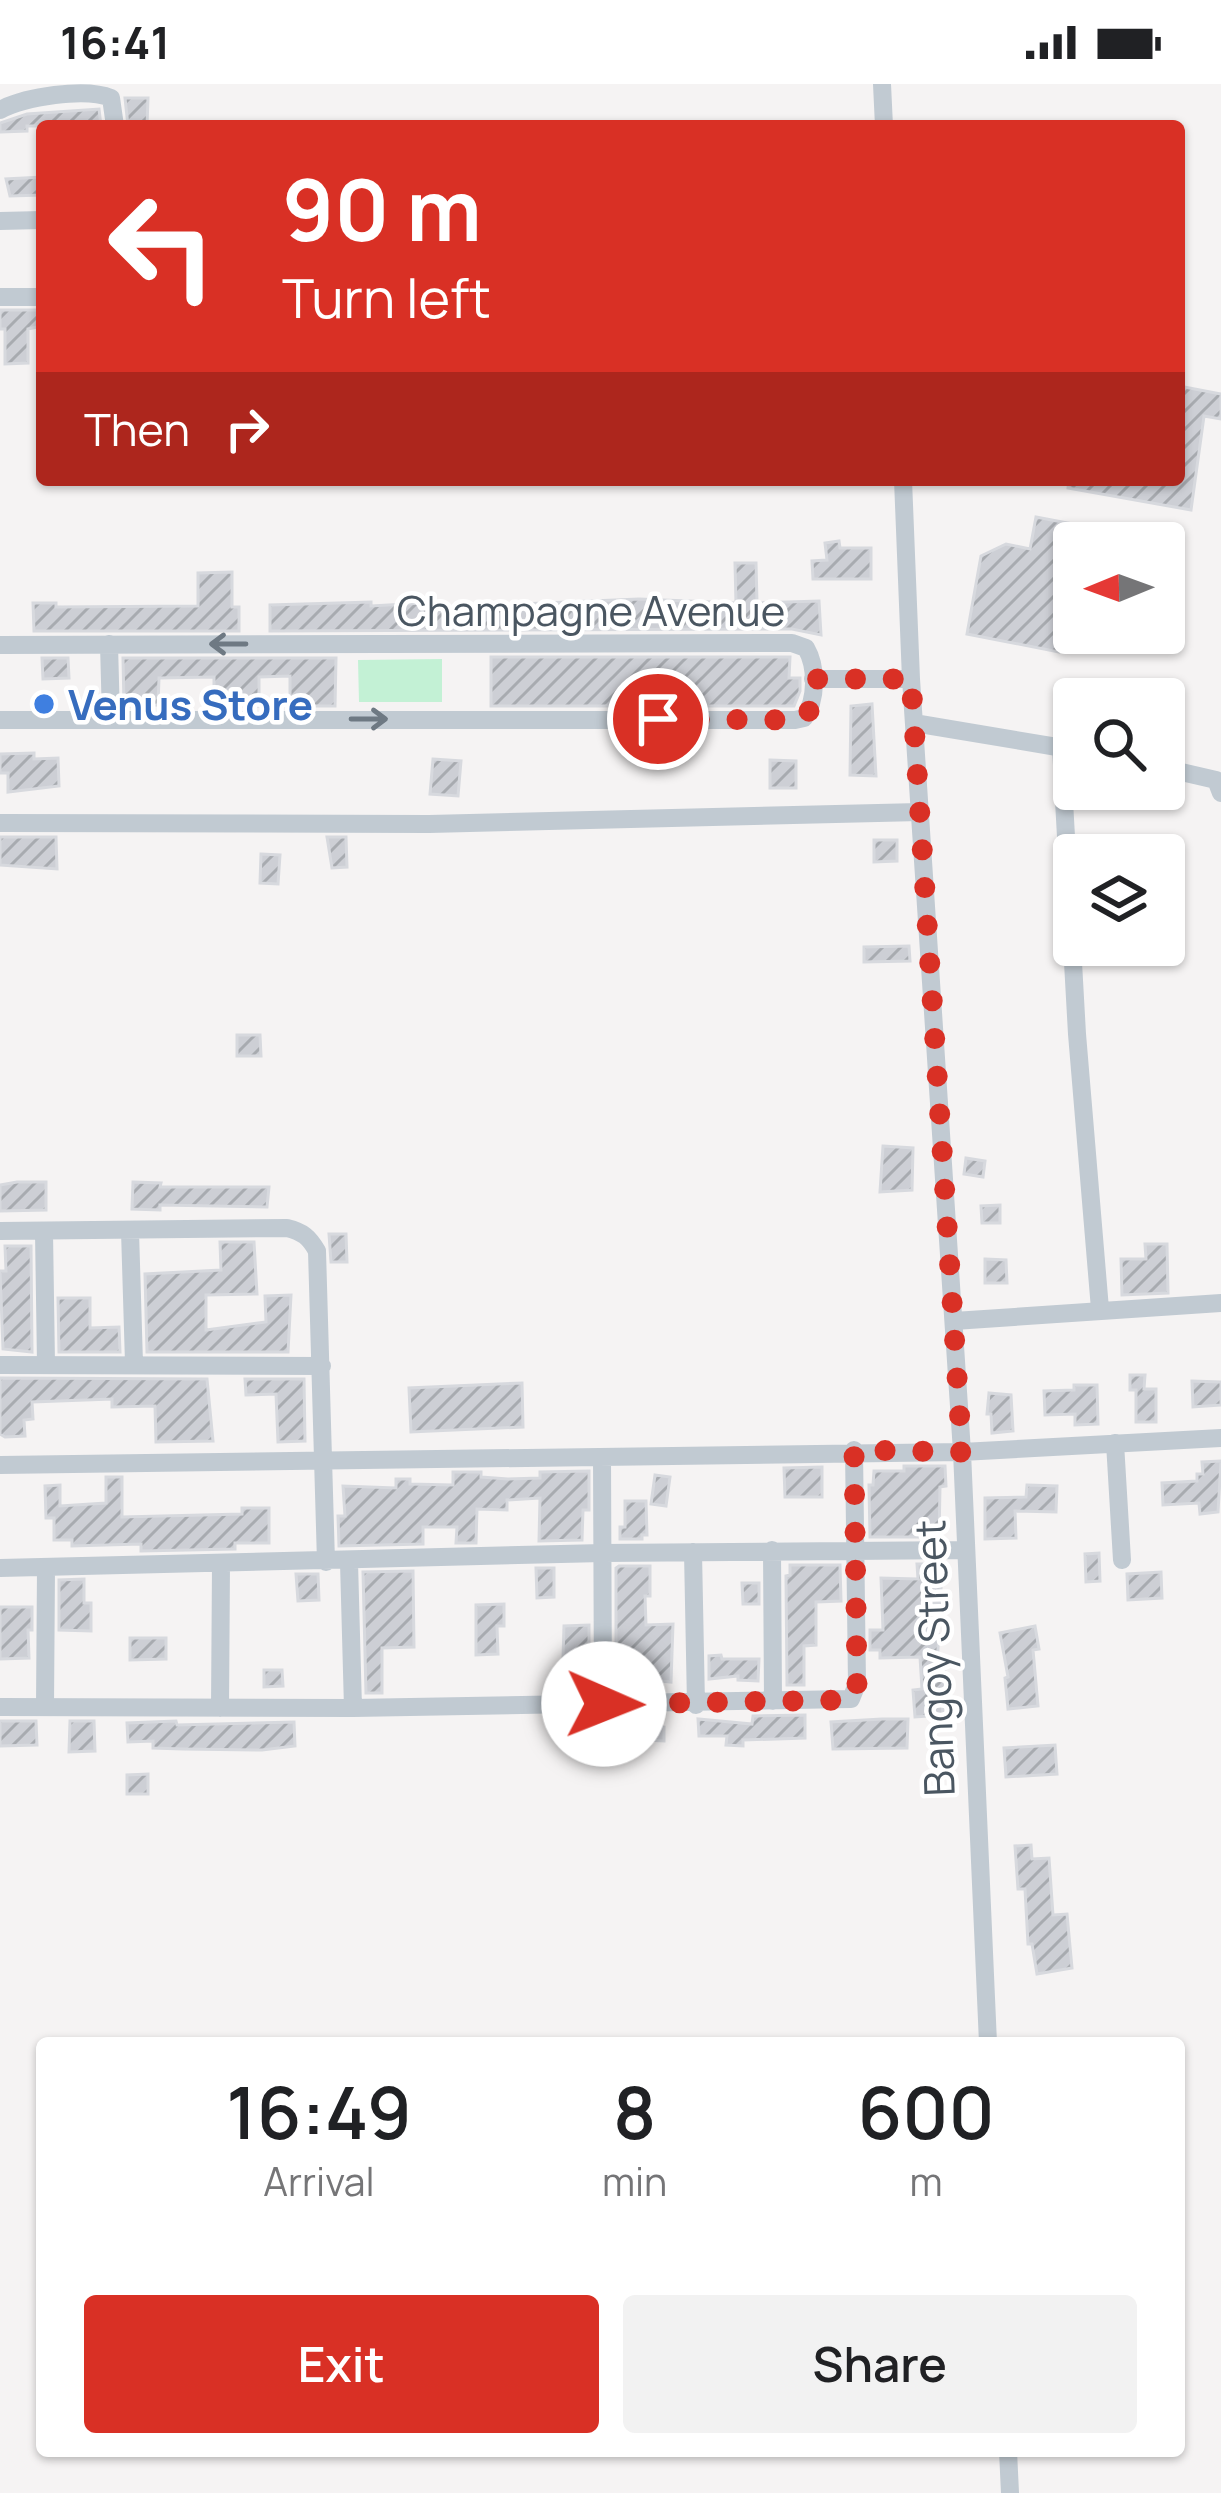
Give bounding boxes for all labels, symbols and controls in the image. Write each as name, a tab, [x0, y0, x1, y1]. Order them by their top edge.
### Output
text: 16:41	[60, 11, 170, 73]
text: 90 m	[282, 151, 482, 266]
icon: left	[84, 168, 240, 324]
text: Turn left	[282, 260, 491, 334]
icon: right	[214, 396, 280, 462]
text: Then	[84, 398, 190, 460]
north arrow	[1053, 522, 1185, 654]
map controls	[1053, 522, 1185, 966]
street label: Champagne Avenue	[397, 581, 785, 639]
one-way arrow	[209, 633, 248, 655]
pin	[607, 668, 709, 770]
place label: Venus Store	[68, 675, 313, 733]
button: search	[1053, 678, 1185, 810]
icon: arrive	[625, 686, 691, 752]
marker: Venus Store	[31, 691, 57, 717]
one-way arrow	[349, 708, 388, 730]
button: layers	[1053, 834, 1185, 966]
street label: Bangoy Street	[900, 1519, 968, 1797]
position arrow	[541, 1641, 667, 1767]
text: 16:49	[226, 2062, 412, 2161]
text: 8	[613, 2062, 656, 2161]
text: 600	[858, 2062, 995, 2161]
text: Arrival	[263, 2154, 375, 2208]
text: min	[602, 2154, 667, 2208]
text: m	[910, 2154, 943, 2208]
button: Exit	[84, 2295, 599, 2433]
button: Share	[623, 2295, 1137, 2433]

